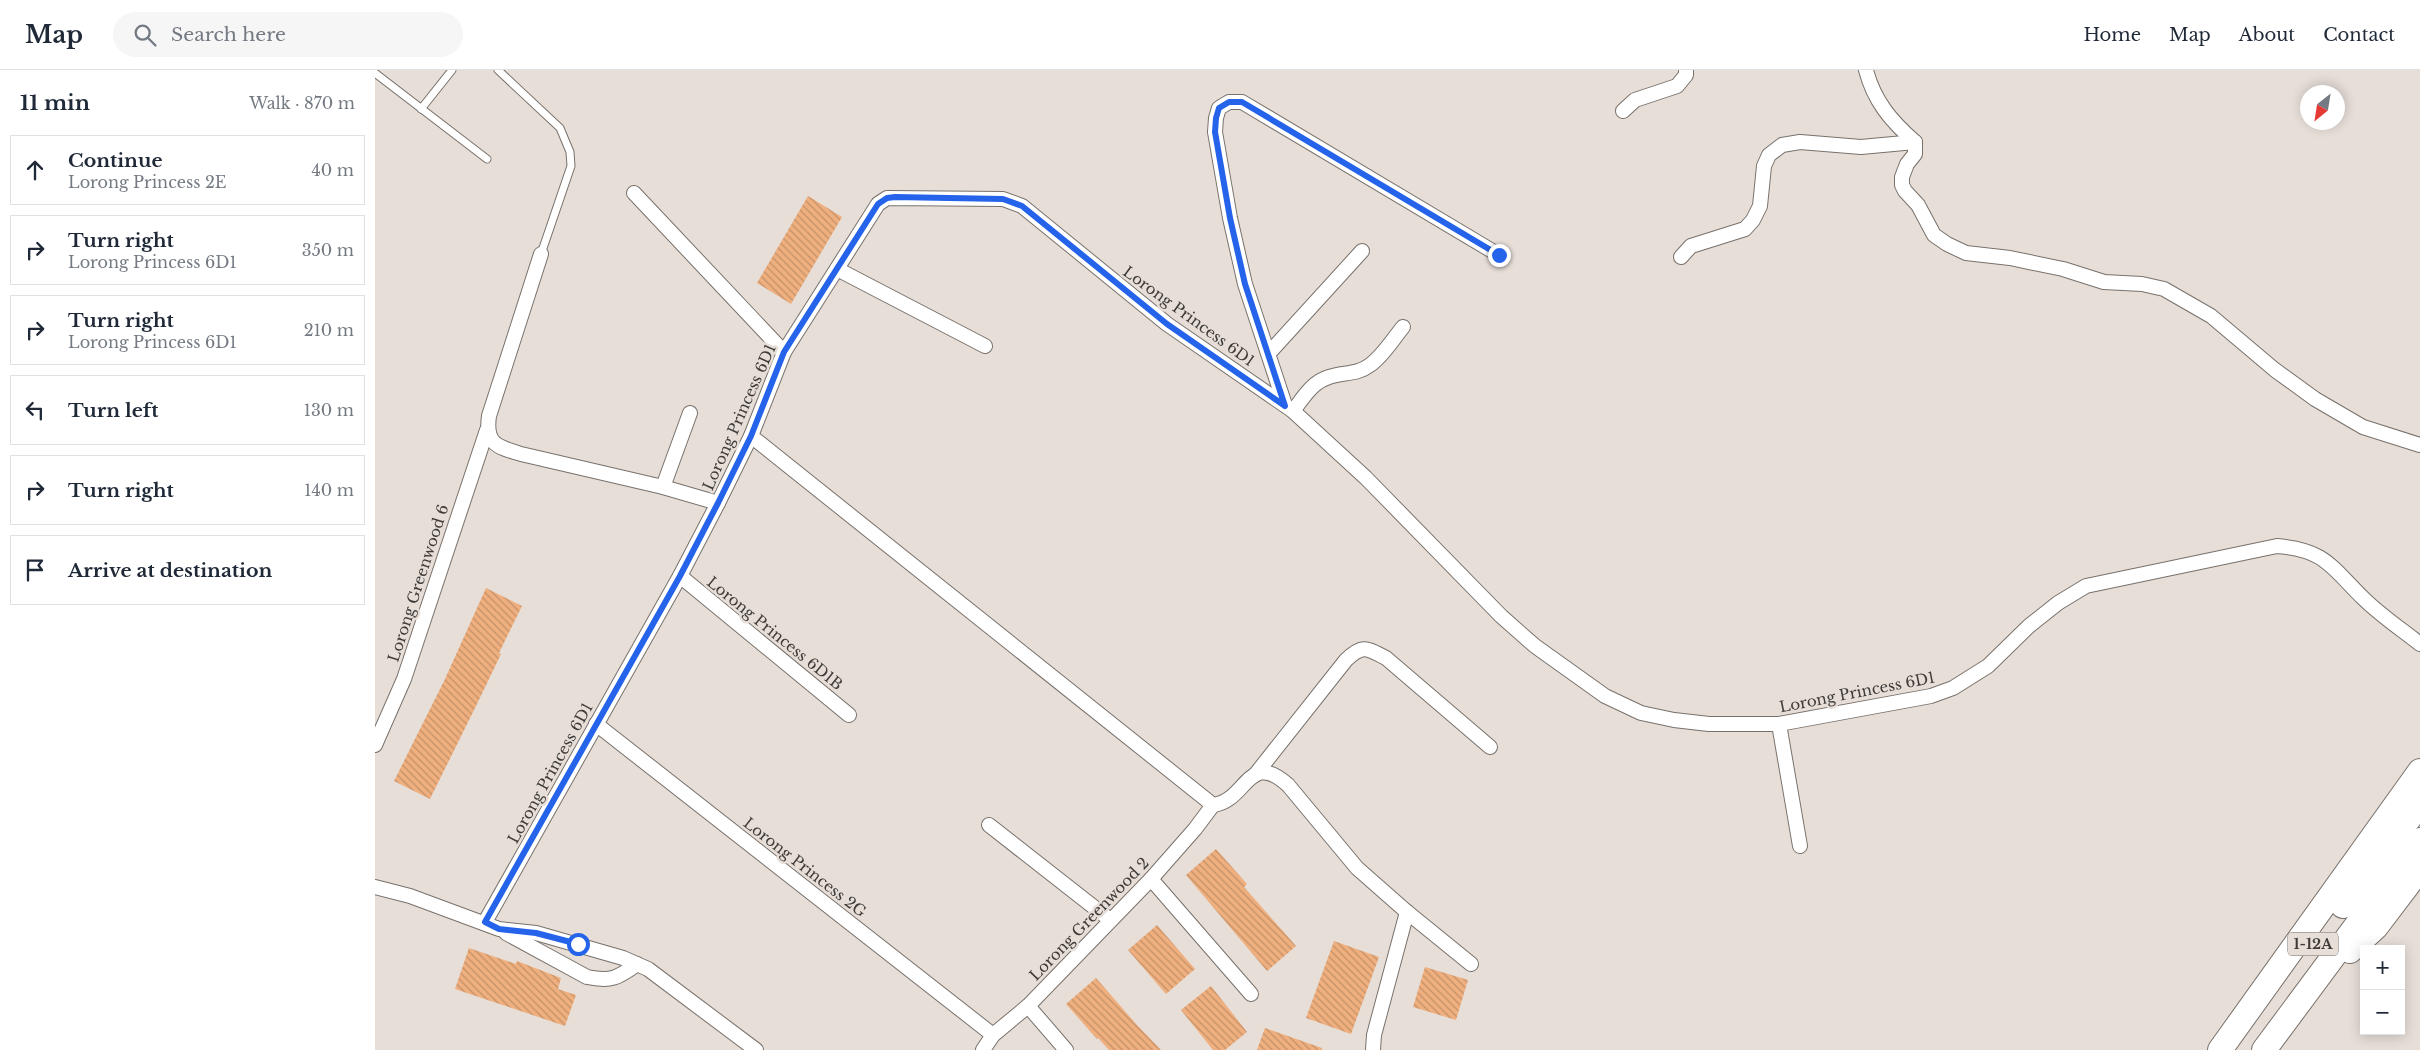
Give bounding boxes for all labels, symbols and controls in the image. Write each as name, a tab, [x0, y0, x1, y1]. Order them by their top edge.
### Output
search box	[113, 12, 463, 57]
text: Map	[25, 20, 83, 49]
icon: search	[131, 21, 159, 49]
text: Search here	[171, 23, 286, 46]
text: Home	[2083, 24, 2141, 46]
text: Map	[2169, 24, 2211, 46]
text: About	[2239, 24, 2295, 46]
text: Contact	[2323, 24, 2395, 46]
north arrow	[2300, 85, 2345, 130]
text: 11 min	[20, 90, 90, 116]
text: Walk · 870 m	[249, 93, 355, 113]
text: Continue	[68, 149, 163, 172]
icon: ahead	[21, 156, 49, 184]
text: 40 m	[311, 160, 354, 180]
text: Lorong Princess 2E	[68, 172, 226, 192]
text: Turn right	[68, 229, 174, 252]
icon: right	[21, 236, 49, 264]
text: 350 m	[302, 240, 354, 260]
route end	[1488, 244, 1511, 267]
text: Lorong Princess 6D1	[68, 252, 237, 272]
street label: Lorong Princess 6D1	[1119, 262, 1259, 370]
text: Turn right	[68, 309, 174, 332]
icon: right	[21, 316, 49, 344]
text: 210 m	[304, 320, 354, 340]
text: Lorong Princess 6D1	[68, 332, 237, 352]
street label: Lorong Princess 6D1	[698, 341, 780, 493]
icon: left	[21, 396, 49, 424]
text: Turn left	[68, 399, 159, 422]
text: 130 m	[304, 400, 354, 420]
icon: right	[21, 476, 49, 504]
text: Turn right	[68, 479, 174, 502]
text: 140 m	[304, 480, 354, 500]
street label: Lorong Greenwood 6	[384, 502, 452, 664]
icon: arrive	[21, 556, 49, 584]
text: Arrive at destination	[68, 559, 272, 582]
street label: Lorong Princess 6D1B	[703, 572, 847, 694]
street label: Lorong Princess 6D1	[1778, 668, 1936, 716]
street label: Lorong Princess 6D1	[503, 699, 597, 847]
street label: Lorong Princess 2G	[740, 813, 870, 921]
street label: Lorong Greenwood 2	[1025, 853, 1153, 985]
road number: 1-12A	[2288, 932, 2338, 956]
route start	[567, 933, 590, 956]
map controls	[2360, 945, 2405, 1035]
button: +	[2360, 945, 2405, 990]
button: −	[2360, 990, 2405, 1035]

